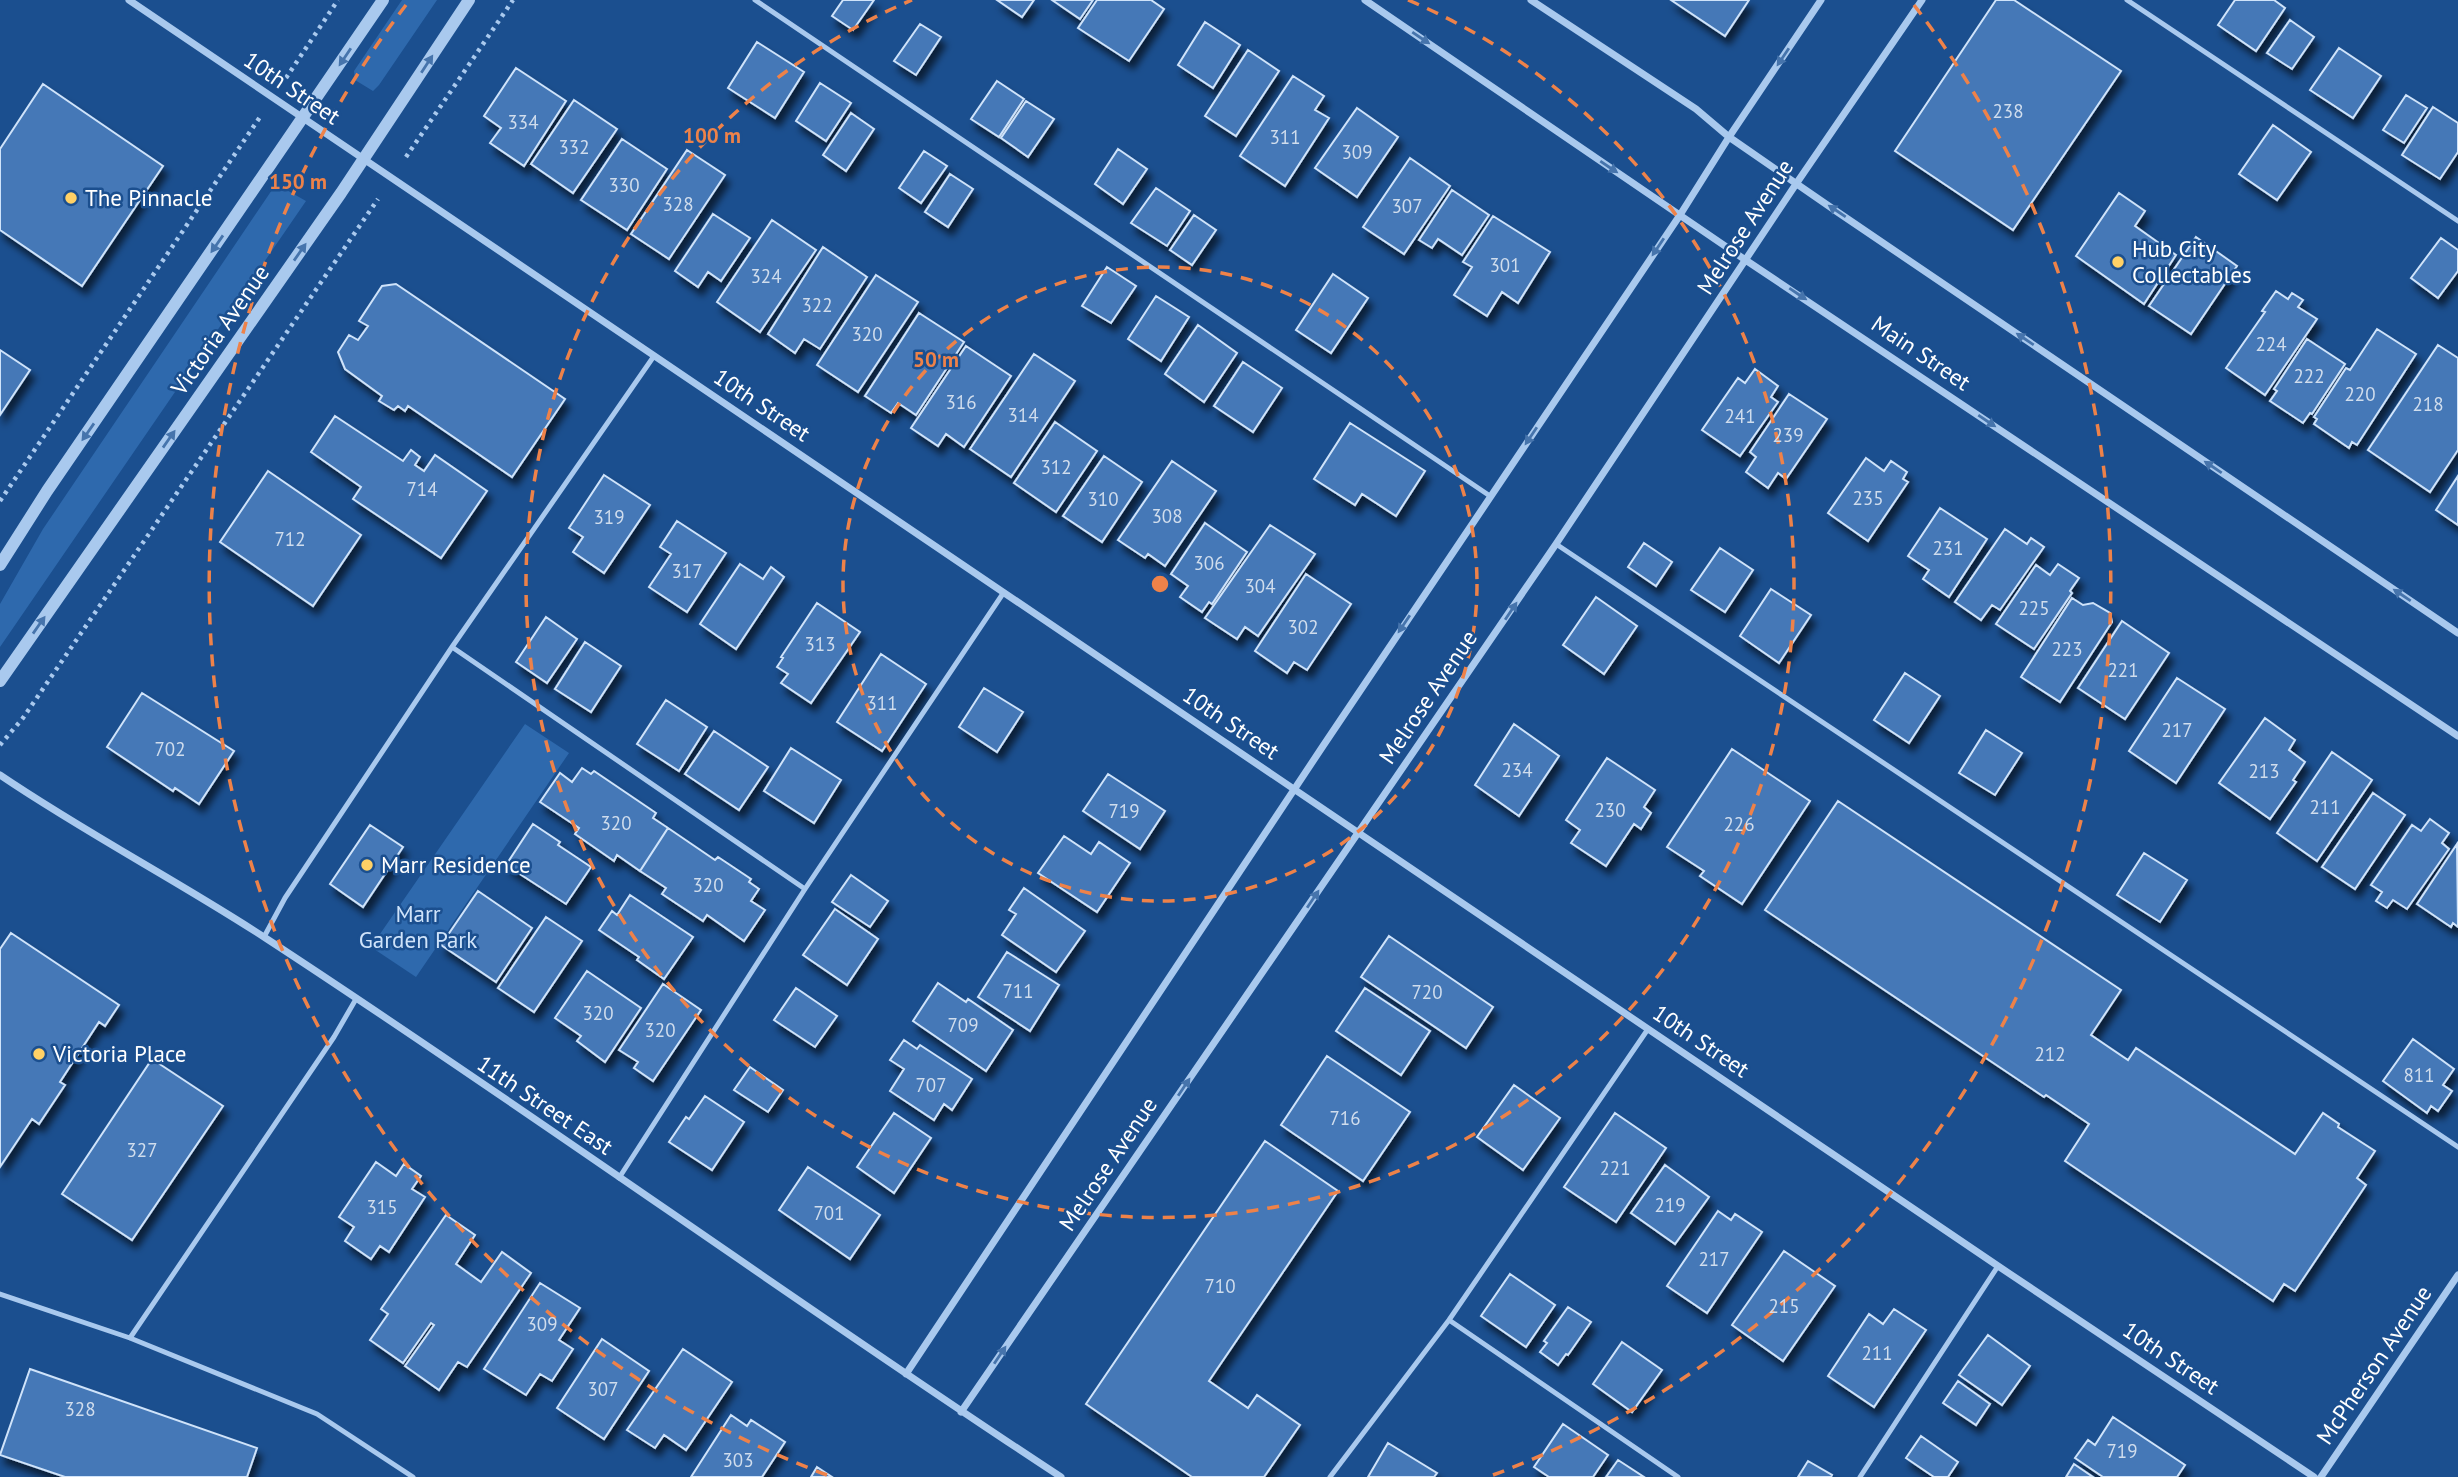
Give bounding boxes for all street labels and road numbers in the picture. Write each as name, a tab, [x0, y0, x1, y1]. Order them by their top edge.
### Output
street label: 10th Street	[238, 45, 346, 131]
street label: Melrose Avenue	[1690, 154, 1799, 300]
street label: Victoria Avenue	[164, 259, 275, 401]
street label: Main Street	[1866, 309, 1976, 396]
street label: 10th Street	[708, 362, 816, 448]
street label: Melrose Avenue	[1372, 624, 1483, 769]
street label: 10th Street	[1177, 680, 1285, 766]
street label: 10th Street	[1647, 998, 1755, 1084]
street label: 11th Street East	[472, 1048, 619, 1161]
street label: Melrose Avenue	[1052, 1091, 1163, 1236]
street label: McPherson Avenue	[2310, 1280, 2437, 1450]
street label: 10th Street	[2117, 1315, 2225, 1401]

